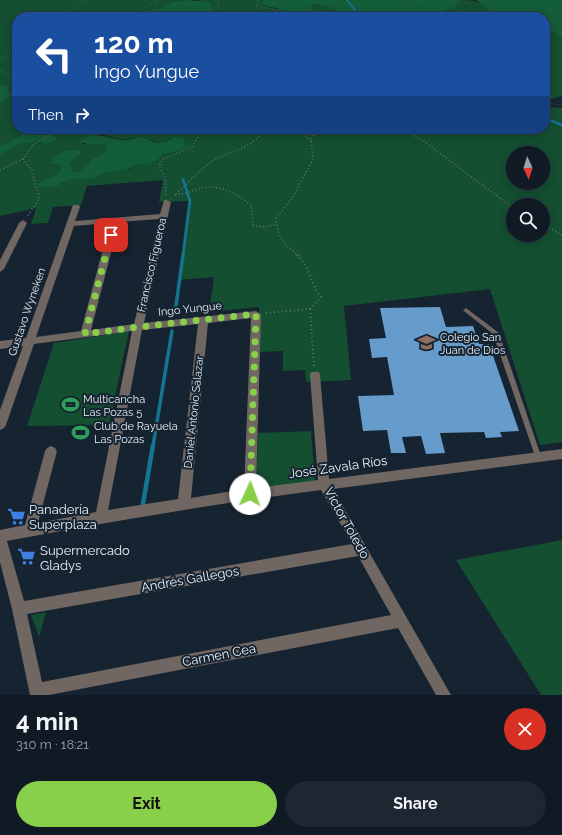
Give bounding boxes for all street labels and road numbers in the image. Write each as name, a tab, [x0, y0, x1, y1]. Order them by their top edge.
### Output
street label: Francisco Figueroa	[135, 217, 169, 313]
street label: Gustavo Wyneken	[6, 266, 48, 358]
street label: Ingo Yungue	[157, 299, 223, 319]
street label: Daniel Antonio Salazar	[182, 355, 206, 469]
street label: José Zavala Ríos	[288, 453, 388, 481]
street label: Víctor Toledo	[321, 485, 373, 561]
street label: Andrés Gallegos	[140, 563, 240, 595]
street label: Carmen Cea	[181, 641, 257, 669]

